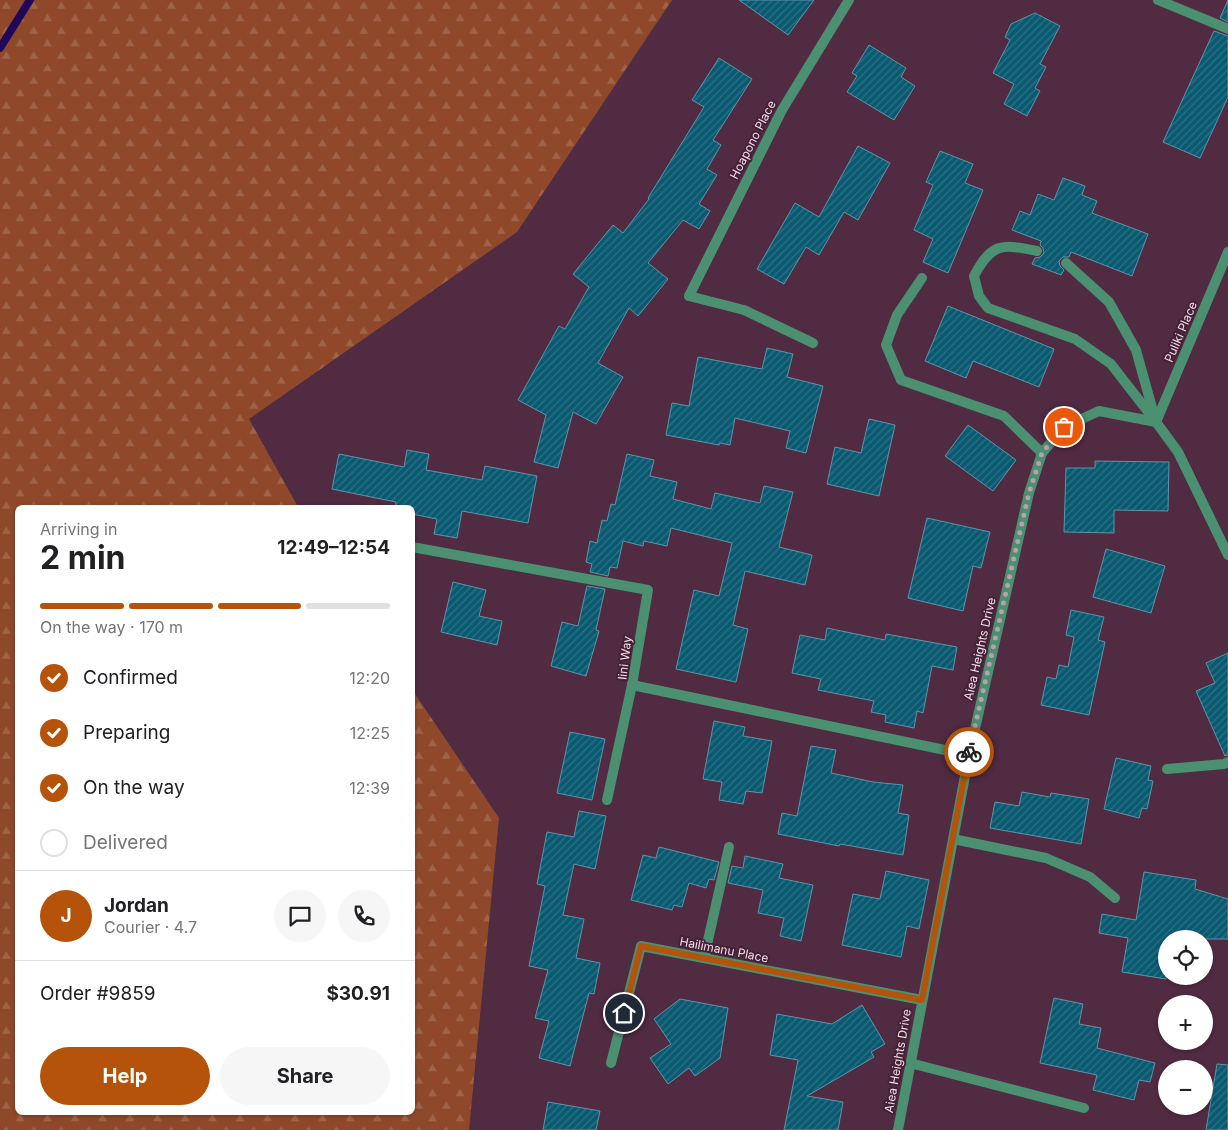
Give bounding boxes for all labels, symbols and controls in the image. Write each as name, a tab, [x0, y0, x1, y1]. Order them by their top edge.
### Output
street label: Hoapono Place	[726, 98, 779, 182]
street label: Puliki Place	[1161, 299, 1200, 364]
pin	[1043, 406, 1085, 448]
icon: bag	[1050, 413, 1078, 441]
text: Arriving in	[40, 519, 117, 539]
text: 12:49–12:54	[277, 536, 390, 559]
text: 2 min	[40, 538, 126, 577]
street label: Aiea Heights Drive	[960, 596, 999, 702]
text: On the way · 170 m	[40, 617, 183, 637]
street label: Iini Way	[614, 635, 635, 681]
icon: check	[40, 664, 68, 692]
text: Confirmed	[83, 666, 178, 689]
text: 12:20	[349, 668, 390, 688]
icon: check	[40, 719, 68, 747]
text: Preparing	[83, 721, 170, 744]
text: 12:25	[350, 723, 390, 743]
courier	[944, 727, 994, 777]
icon: bike	[955, 738, 983, 766]
icon: check	[40, 774, 68, 802]
text: On the way	[83, 776, 185, 799]
text: 12:39	[349, 778, 390, 798]
text: Delivered	[83, 831, 168, 854]
button: chat	[274, 890, 326, 942]
button: phone	[338, 890, 390, 942]
text: Jordan	[104, 894, 169, 917]
text: J	[60, 904, 72, 927]
text: Courier · 4.7	[104, 917, 197, 937]
map controls	[1158, 930, 1213, 1115]
button: locate	[1158, 930, 1213, 985]
street label: Hailimanu Place	[678, 934, 770, 965]
text: Order #9859	[40, 982, 155, 1005]
text: $30.91	[326, 982, 390, 1005]
pin	[603, 992, 645, 1034]
button: +	[1158, 995, 1213, 1050]
icon: home	[610, 999, 638, 1027]
street label: Aiea Heights Drive	[881, 1008, 914, 1114]
button: Help	[40, 1047, 210, 1105]
button: Share	[220, 1047, 390, 1105]
button: −	[1158, 1060, 1213, 1115]

